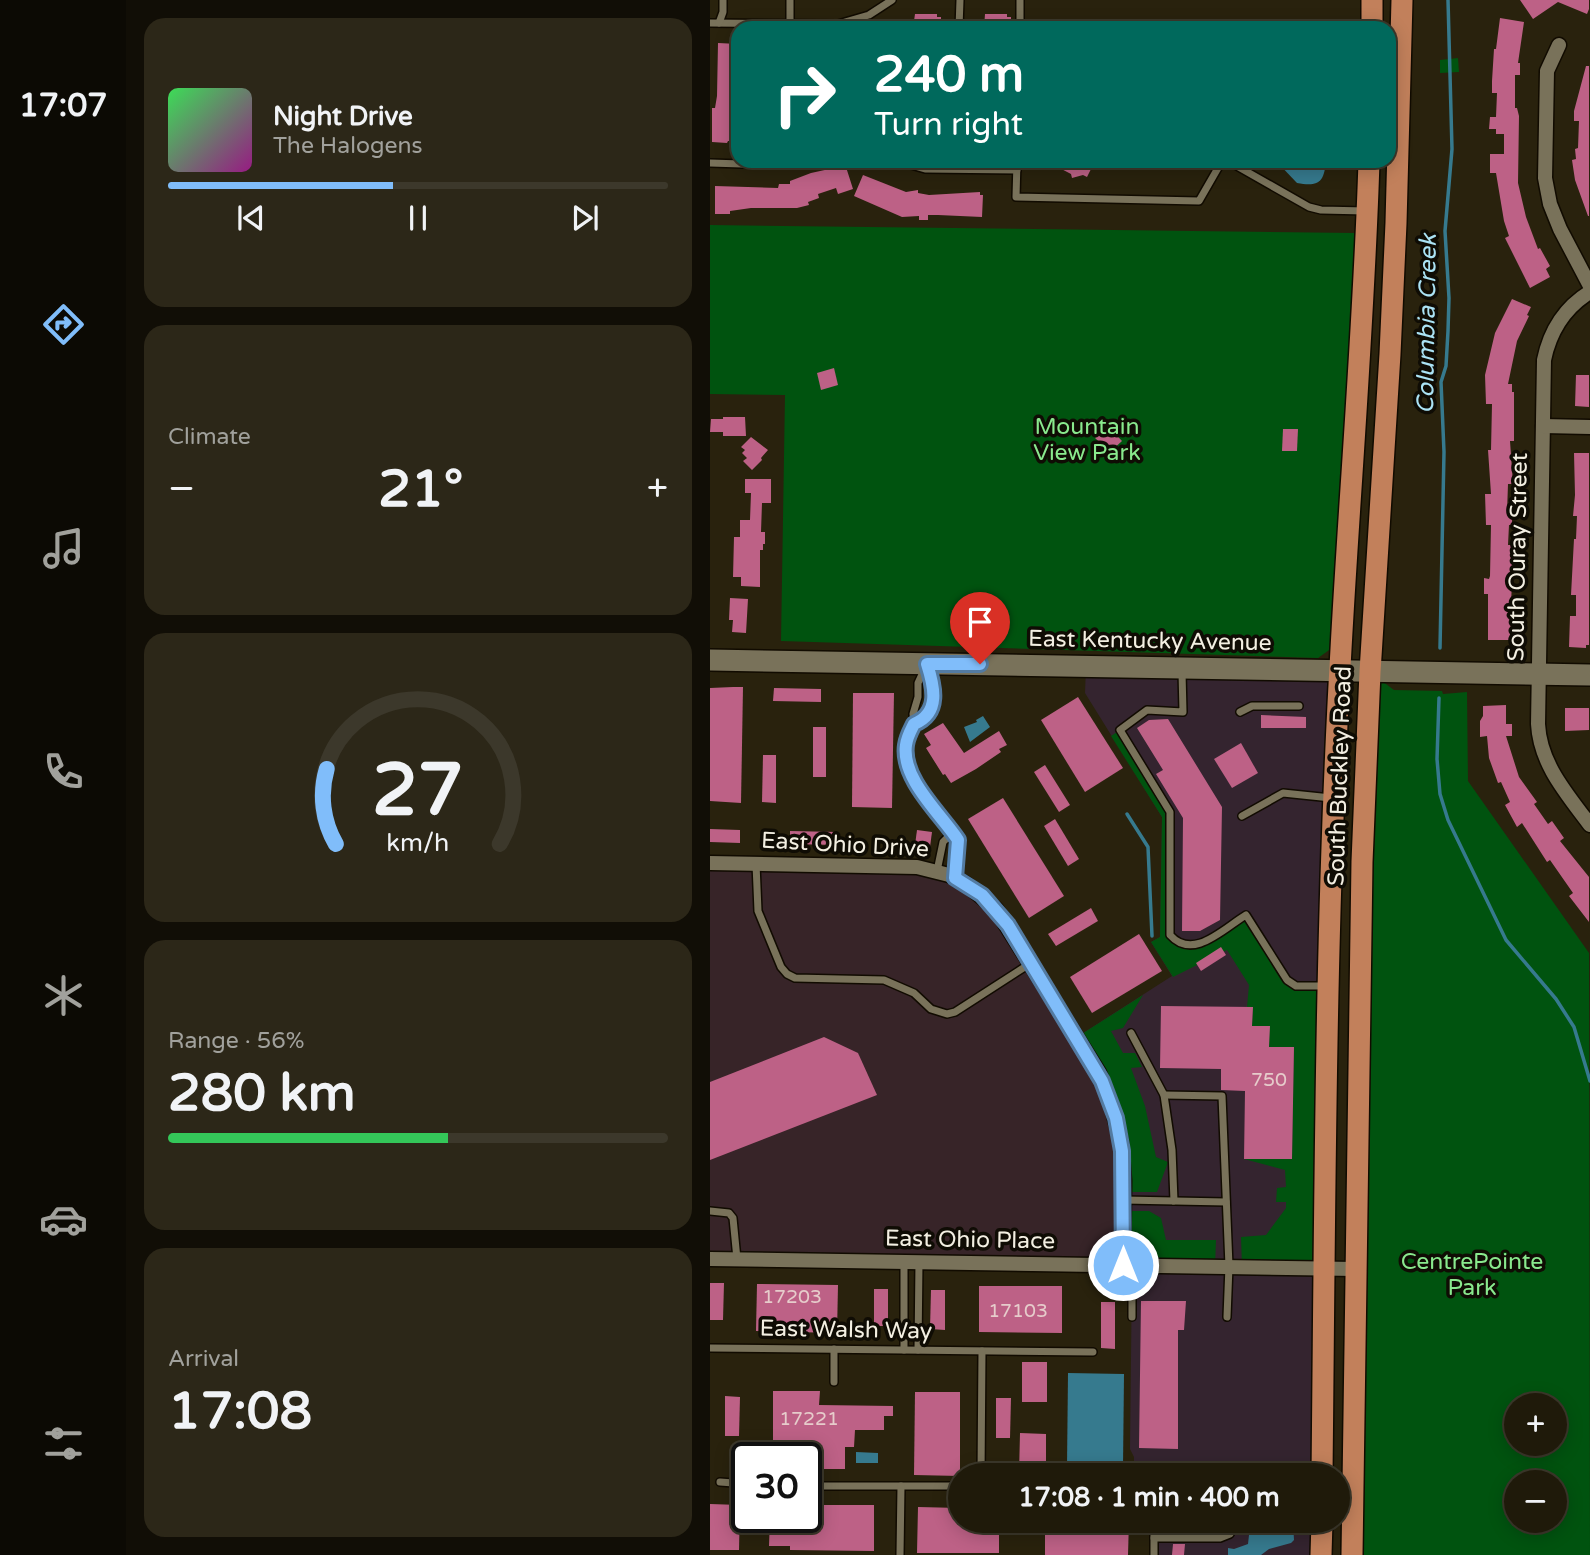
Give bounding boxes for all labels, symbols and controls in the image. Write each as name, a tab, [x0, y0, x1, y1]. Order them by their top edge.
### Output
text: 240 m	[874, 46, 1024, 105]
icon: right	[759, 49, 850, 140]
text: 17:07	[19, 87, 107, 125]
text: Night Drive	[273, 101, 413, 132]
text: Turn right	[874, 106, 1023, 144]
text: The Halogens	[273, 132, 422, 160]
icon: previous	[232, 199, 270, 237]
icon: pause	[399, 199, 437, 237]
icon: next	[566, 199, 604, 237]
water label: Columbia Creek	[1411, 232, 1443, 414]
icon: directions	[39, 300, 88, 349]
park label: Mountain View Park	[1033, 413, 1141, 467]
text: Climate	[168, 423, 251, 451]
street label: South Ouray Street	[1502, 452, 1534, 662]
text: 21°	[378, 458, 463, 521]
text: −	[168, 466, 195, 512]
text: +	[647, 466, 668, 512]
icon: music	[39, 524, 88, 573]
pin	[950, 592, 1010, 664]
icon: arrive	[961, 603, 999, 641]
street label: East Kentucky Avenue	[1028, 625, 1272, 657]
street label: South Buckley Road	[1322, 665, 1358, 887]
icon: phone	[39, 747, 88, 796]
text: 27	[372, 747, 464, 835]
text: km/h	[387, 827, 449, 857]
street label: East Ohio Drive	[760, 827, 930, 863]
icon: climate	[39, 971, 88, 1020]
text: Range · 56%	[168, 1027, 304, 1055]
text: 280 km	[168, 1062, 356, 1125]
house number: 750	[1251, 1069, 1287, 1091]
icon: car	[39, 1195, 88, 1244]
street label: East Ohio Place	[885, 1225, 1055, 1255]
position arrow	[1086, 1228, 1160, 1302]
park label: CentrePointe Park	[1401, 1248, 1543, 1302]
house number: 17203	[762, 1286, 822, 1308]
house number: 17103	[988, 1300, 1048, 1322]
street label: East Walsh Way	[759, 1314, 933, 1346]
text: Arrival	[168, 1345, 239, 1373]
text: 17:08	[168, 1380, 312, 1443]
map controls	[1504, 1393, 1567, 1533]
button: +	[1504, 1393, 1567, 1456]
house number: 17221	[779, 1408, 839, 1430]
icon: filters	[39, 1419, 88, 1468]
speed limit sign: 30	[731, 1442, 822, 1533]
button: −	[1504, 1470, 1567, 1533]
text: 17:08 · 1 min · 400 m	[1018, 1482, 1280, 1513]

